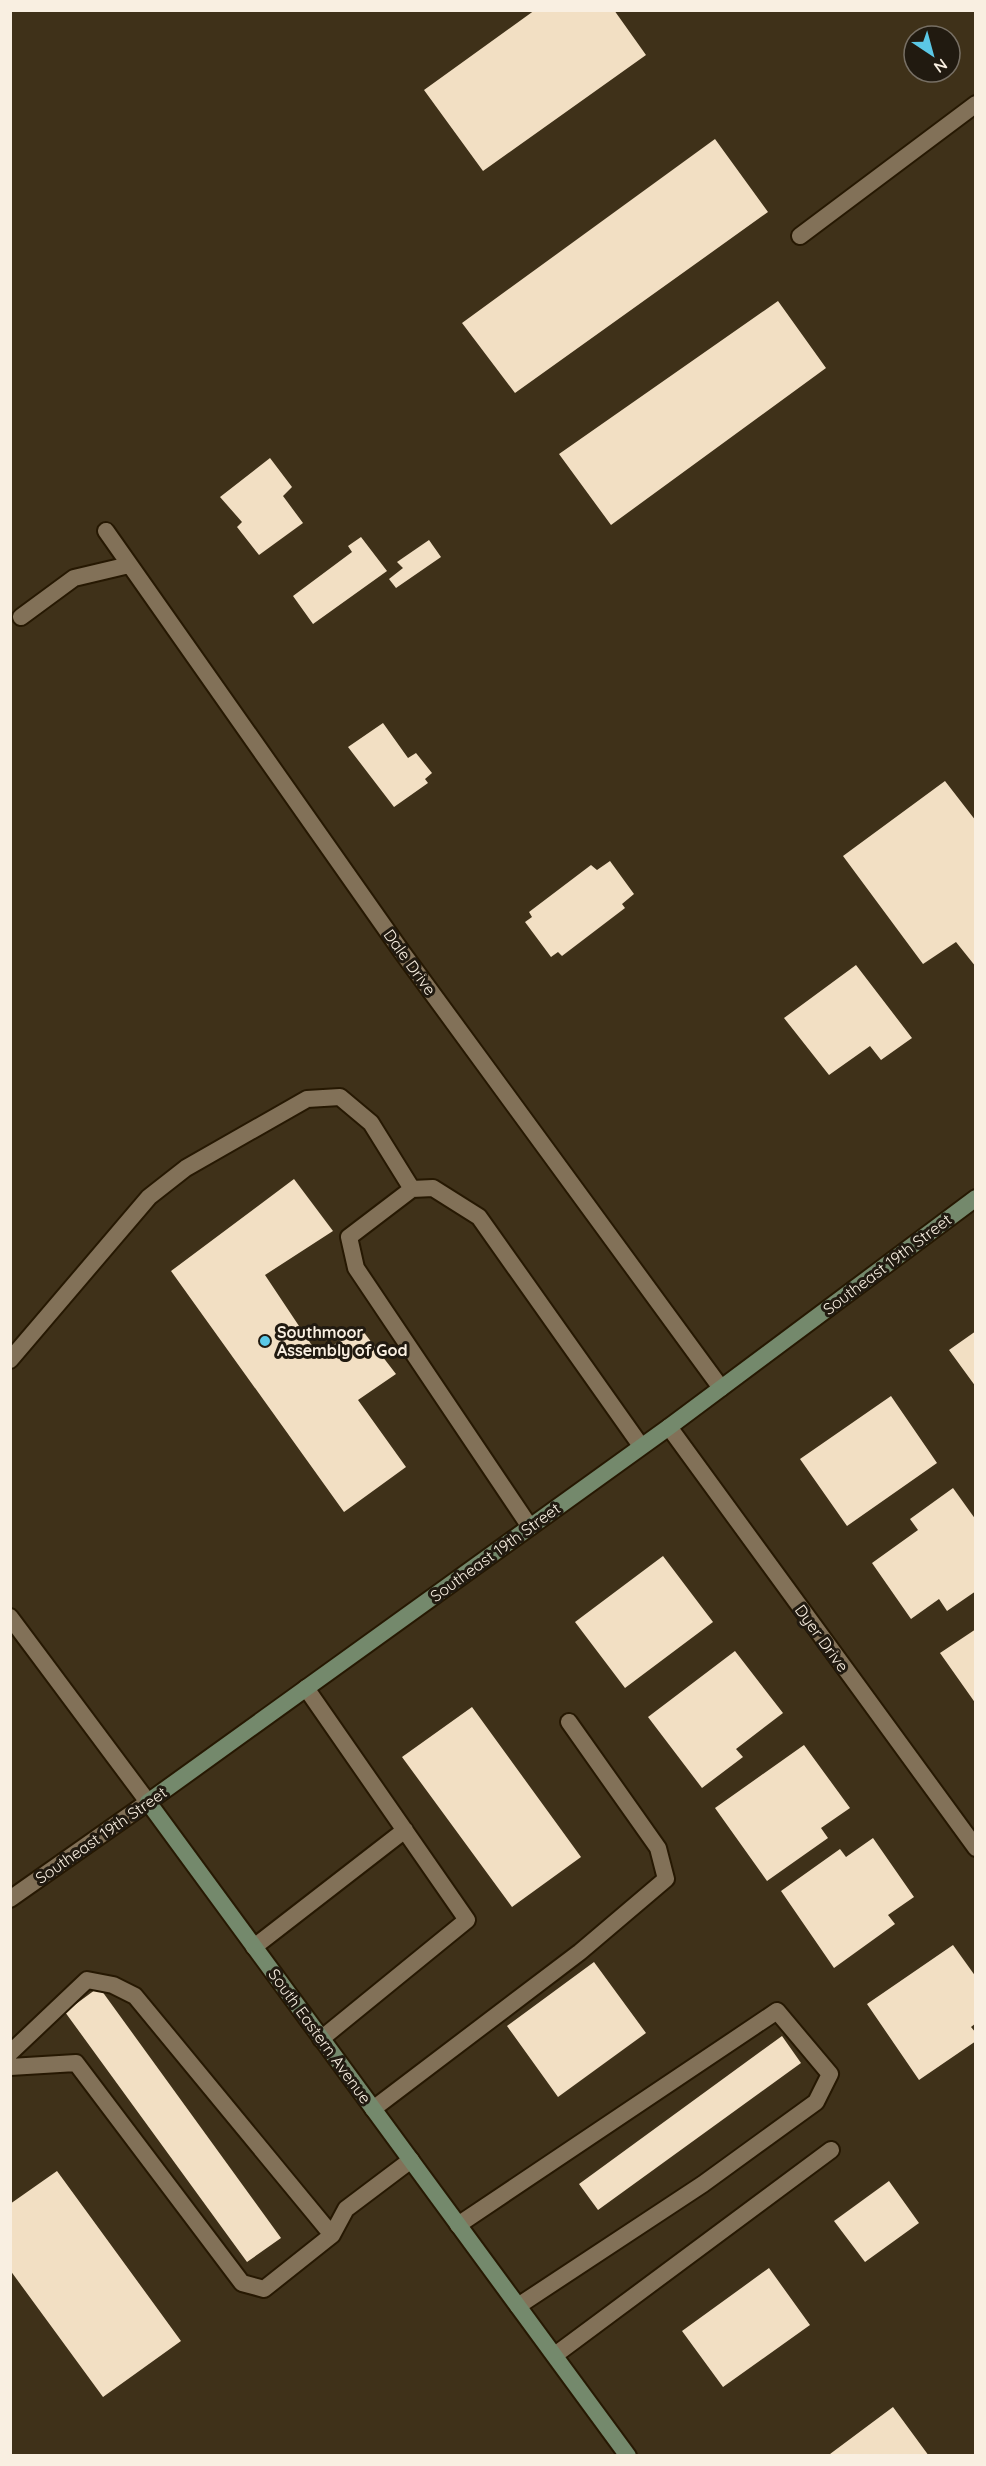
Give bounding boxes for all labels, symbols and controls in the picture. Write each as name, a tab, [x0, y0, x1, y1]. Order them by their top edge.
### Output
north arrow	[902, 24, 962, 84]
text: N	[930, 55, 951, 78]
street label: Dale Drive	[379, 925, 441, 999]
street label: Southeast 19th Street	[819, 1209, 955, 1319]
place label: Southmoor Assembly of God	[277, 1322, 407, 1360]
marker: Southmoor Assembly of God	[258, 1334, 272, 1348]
street label: Southeast 19th Street	[426, 1498, 564, 1606]
street label: Dyer Drive	[791, 1600, 853, 1676]
street label: Southeast 19th Street	[31, 1782, 171, 1888]
street label: South Eastern Avenue	[264, 1965, 376, 2107]

